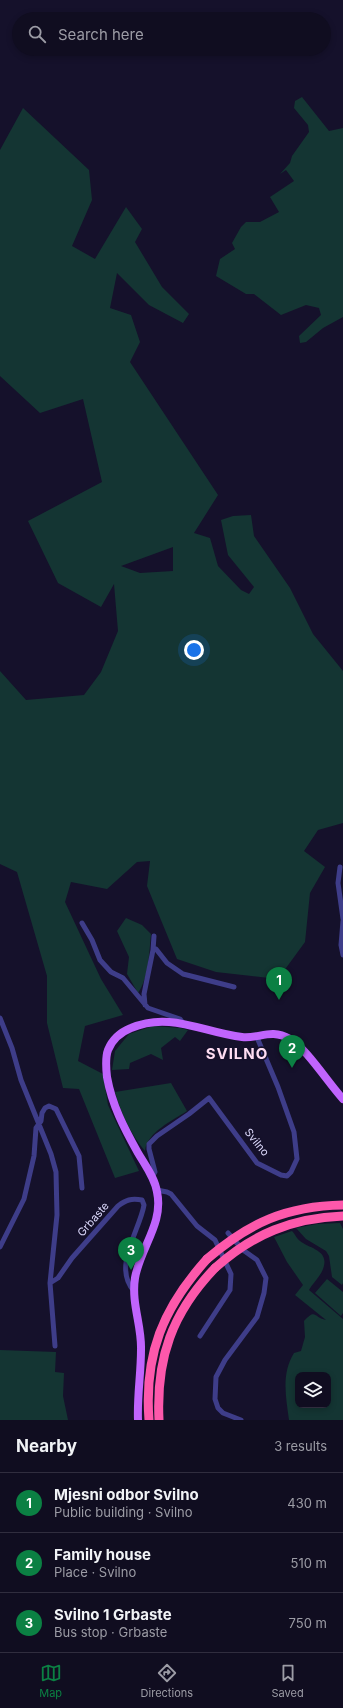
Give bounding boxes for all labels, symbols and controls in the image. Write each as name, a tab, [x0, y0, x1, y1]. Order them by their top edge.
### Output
search box	[12, 12, 331, 56]
icon: search	[26, 23, 48, 45]
text: Search here	[58, 25, 144, 44]
your location	[184, 640, 204, 660]
pin: 1	[266, 967, 292, 1000]
pin: 2	[279, 1035, 305, 1068]
district label: SVILNO	[206, 1044, 268, 1063]
street label: Svilno	[242, 1125, 273, 1159]
street label: Grbaste	[74, 1199, 112, 1239]
pin: 3	[118, 1237, 144, 1270]
map controls	[295, 1372, 331, 1408]
button: layers	[295, 1372, 331, 1408]
text: Nearby	[16, 1436, 77, 1456]
text: 3 results	[274, 1438, 327, 1454]
text: Mjesni odbor Svilno	[54, 1485, 199, 1504]
text: 1	[26, 1495, 32, 1511]
text: 430 m	[287, 1495, 327, 1511]
text: Public building · Svilno	[54, 1504, 193, 1520]
text: Family house	[54, 1545, 151, 1564]
text: 2	[25, 1555, 33, 1571]
text: 510 m	[291, 1555, 327, 1571]
text: Place · Svilno	[54, 1564, 136, 1580]
text: Svilno 1 Grbaste	[54, 1605, 172, 1624]
text: 3	[25, 1615, 33, 1631]
text: 750 m	[289, 1615, 327, 1631]
text: Bus stop · Grbaste	[54, 1624, 167, 1640]
tab: Map	[39, 1662, 62, 1700]
tab: Directions	[141, 1662, 193, 1700]
tab: Saved	[272, 1662, 304, 1700]

